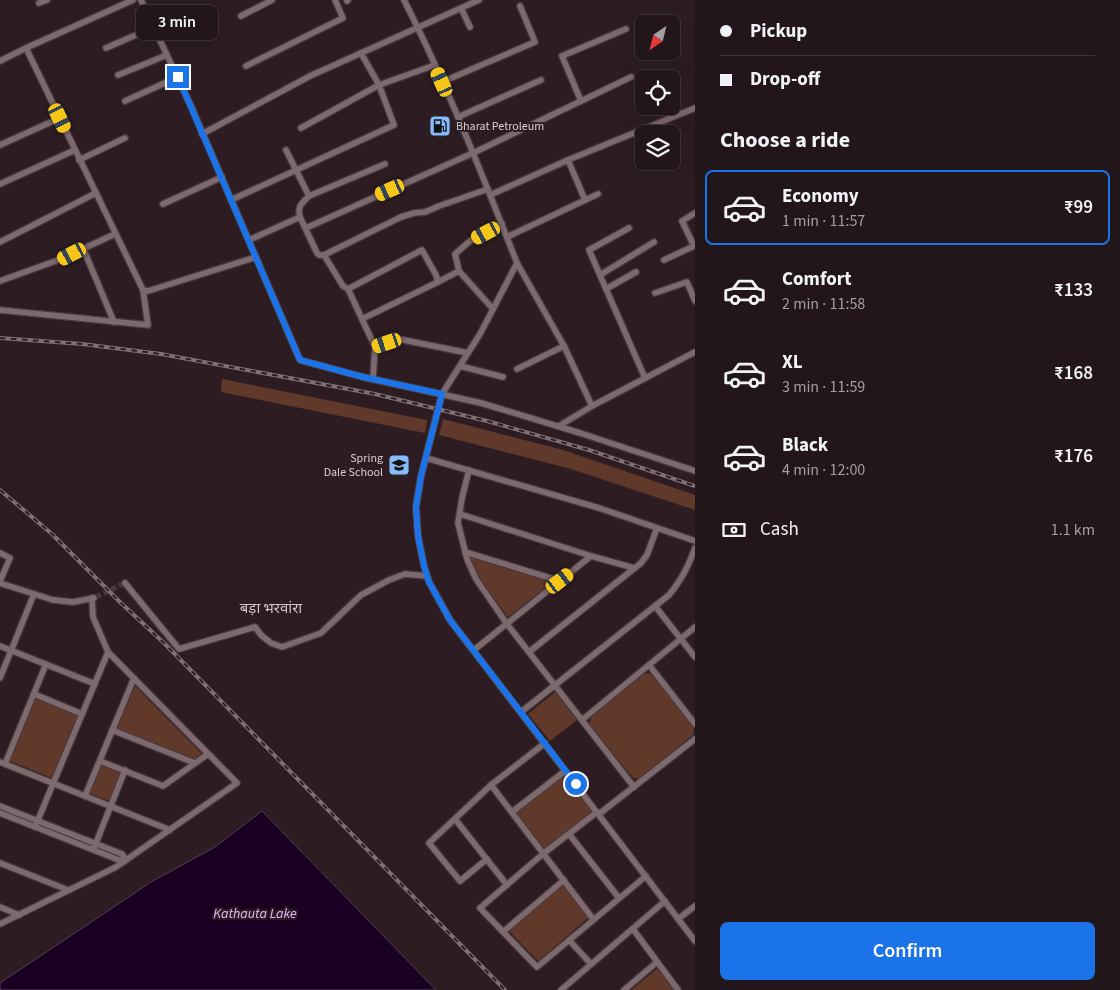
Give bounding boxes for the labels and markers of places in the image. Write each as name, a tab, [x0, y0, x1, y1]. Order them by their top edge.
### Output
fuel station icon: Bharat Petroleum	[428, 114, 452, 138]
place label: Bharat Petroleum	[456, 118, 544, 135]
place label: Spring Dale School	[324, 450, 383, 481]
school or university icon: Spring Dale School	[387, 453, 411, 477]

